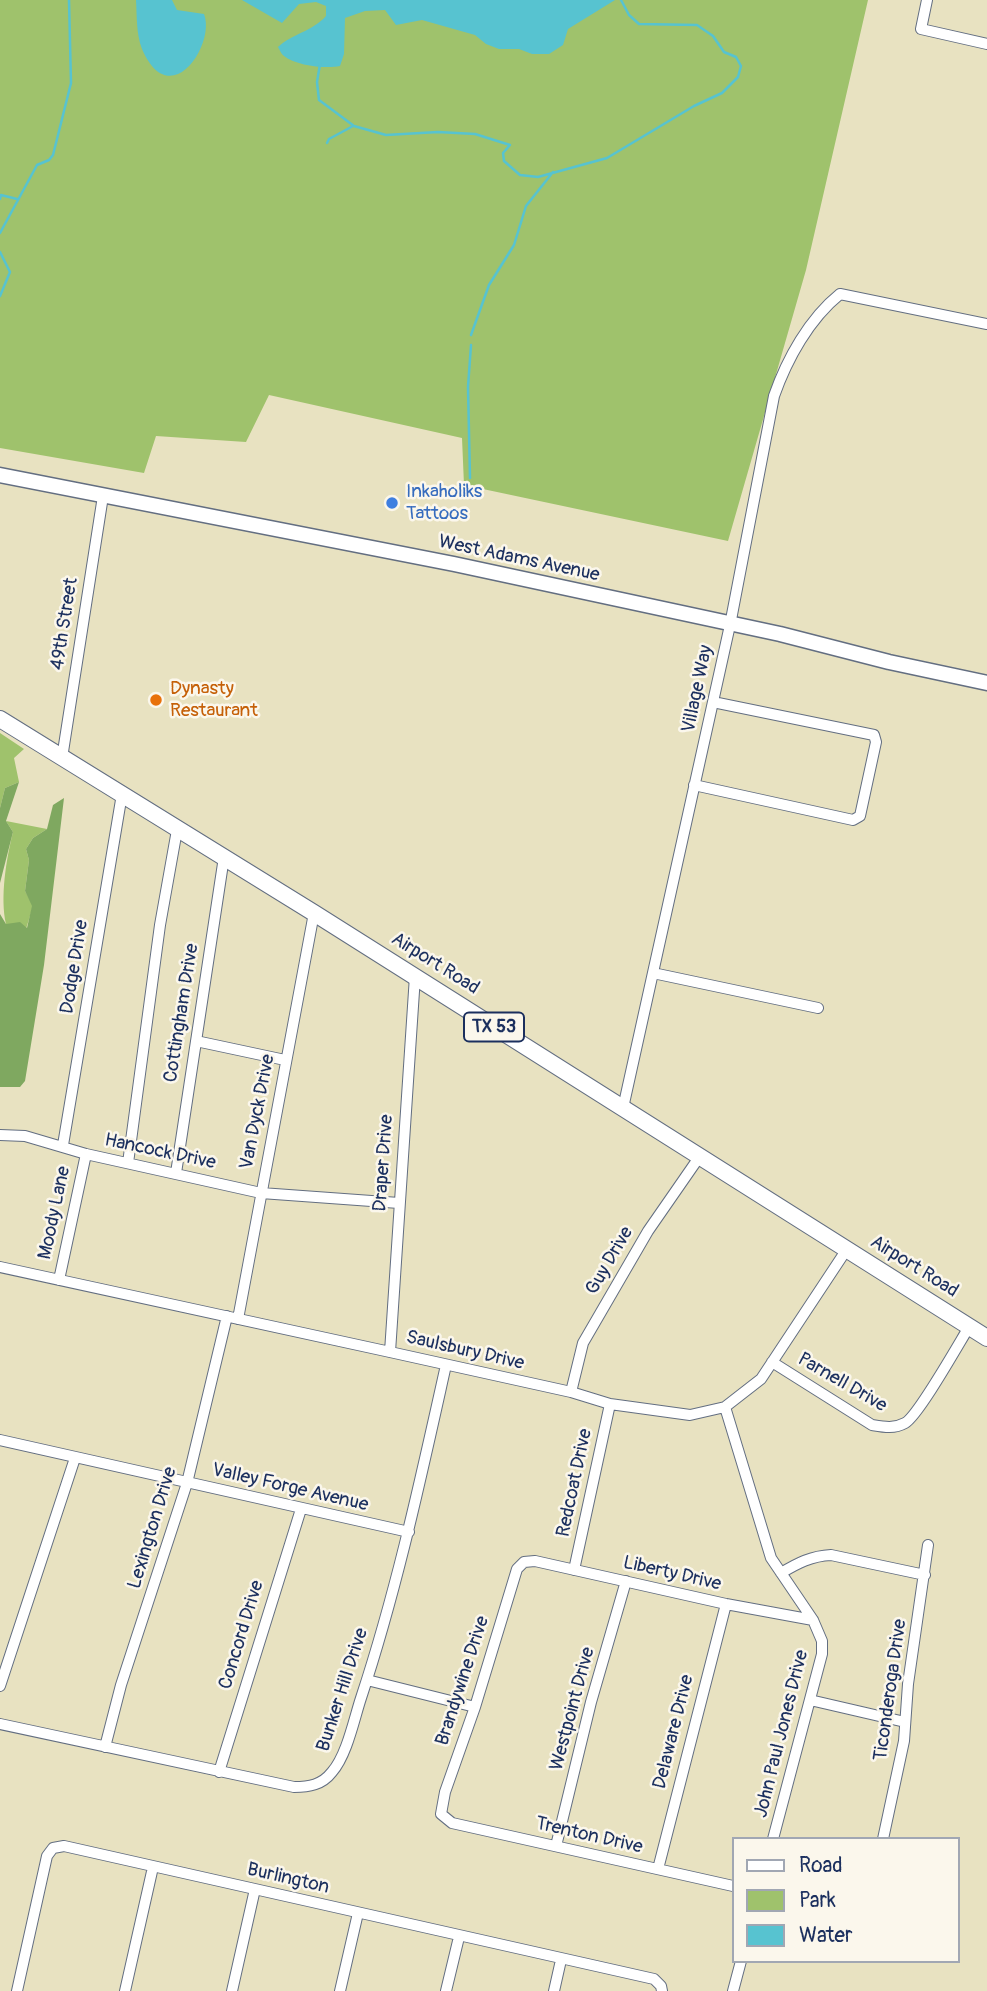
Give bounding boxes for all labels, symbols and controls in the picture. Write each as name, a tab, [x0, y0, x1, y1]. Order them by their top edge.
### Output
place label: Inkaholiks Tattoos	[406, 481, 482, 525]
marker: Inkaholiks Tattoos	[384, 495, 400, 511]
street label: West Adams Avenue	[436, 531, 602, 587]
street label: 49th Street	[46, 576, 84, 672]
street label: Village Way	[678, 643, 718, 735]
place label: Dynasty Restaurant	[170, 678, 258, 722]
marker: Dynasty Restaurant	[148, 692, 164, 708]
street label: Dodge Drive	[56, 918, 94, 1016]
street label: Airport Road	[387, 928, 483, 1000]
street label: Cottingham Drive	[160, 942, 204, 1084]
road number: TX 53	[464, 1012, 524, 1042]
street label: Van Dyck Drive	[236, 1052, 280, 1172]
street label: Draper Drive	[369, 1114, 399, 1212]
street label: Hancock Drive	[102, 1129, 218, 1175]
street label: Moody Lane	[34, 1164, 76, 1262]
street label: Guy Drive	[581, 1223, 639, 1299]
street label: Airport Road	[866, 1231, 962, 1303]
street label: Saulsbury Drive	[404, 1326, 526, 1376]
street label: Parnell Drive	[793, 1348, 891, 1418]
street label: Redcoat Drive	[552, 1427, 598, 1539]
street label: Valley Forge Avenue	[210, 1459, 370, 1517]
street label: Lexington Drive	[124, 1464, 182, 1592]
street label: Liberty Drive	[621, 1552, 723, 1596]
street label: Concord Drive	[215, 1578, 269, 1692]
street label: Brandywine Drive	[431, 1613, 495, 1749]
street label: Ticonderoga Drive	[870, 1618, 912, 1762]
street label: Bunker Hill Drive	[312, 1625, 374, 1755]
street label: Westpoint Drive	[546, 1645, 600, 1773]
street label: John Paul Jones Drive	[750, 1648, 814, 1820]
street label: Delaware Drive	[649, 1673, 699, 1791]
street label: Trenton Drive	[533, 1813, 645, 1859]
legend	[732, 1837, 959, 1963]
text: Road	[799, 1852, 843, 1879]
street label: Burlington	[245, 1858, 331, 1900]
text: Park	[799, 1887, 836, 1914]
text: Water	[799, 1922, 852, 1949]

